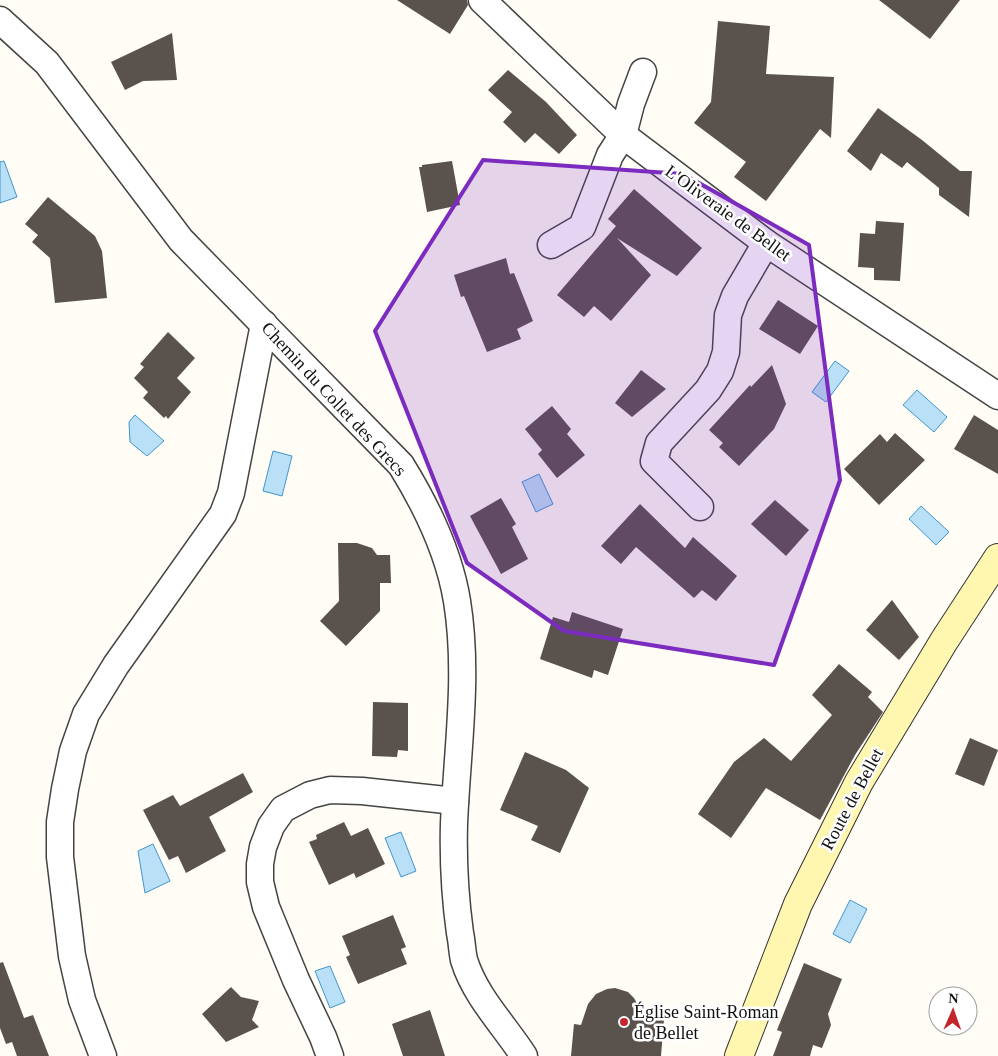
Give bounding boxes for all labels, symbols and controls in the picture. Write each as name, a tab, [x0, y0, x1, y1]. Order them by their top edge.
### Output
street label: L'Oliveraie de Bellet	[661, 161, 795, 265]
street label: Chemin du Collet des Grecs	[257, 318, 411, 480]
street label: Route de Bellet	[817, 745, 887, 853]
north arrow	[928, 986, 978, 1036]
text: N	[948, 991, 959, 1006]
place label: Église Saint-Roman de Bellet	[634, 1001, 778, 1043]
marker: Église Saint-Roman de Bellet	[618, 1016, 630, 1028]

